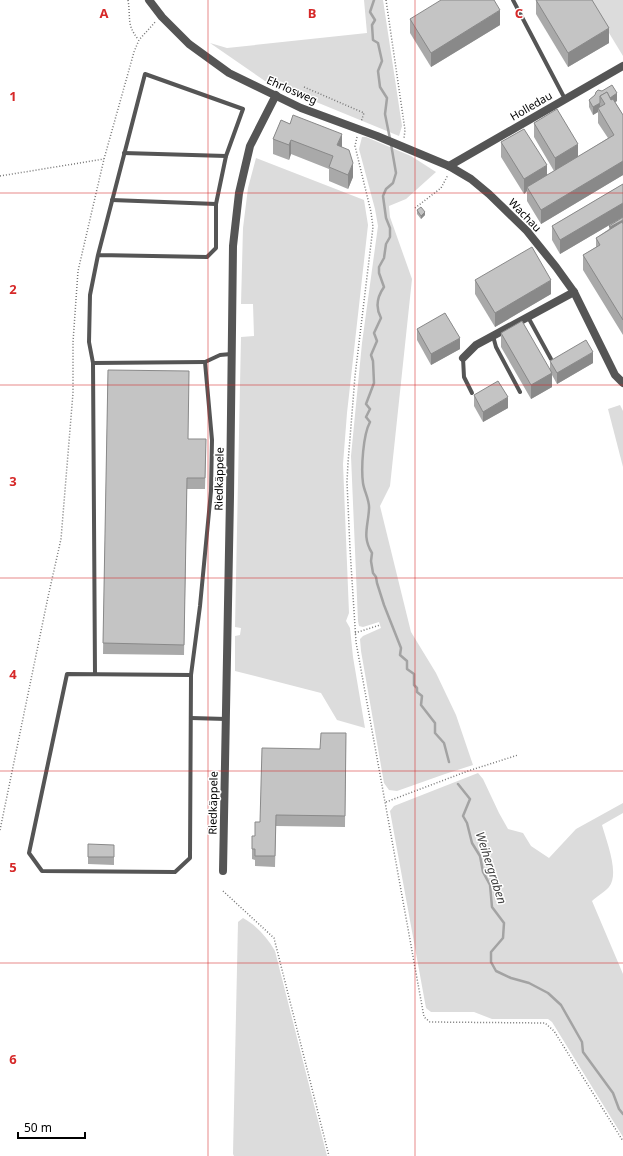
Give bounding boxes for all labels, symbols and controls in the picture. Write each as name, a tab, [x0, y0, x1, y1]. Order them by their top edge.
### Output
text: A	[100, 4, 109, 22]
text: B	[308, 4, 316, 22]
text: C	[515, 4, 523, 22]
street label: Ehrlosweg	[265, 72, 320, 107]
text: 1	[9, 87, 17, 105]
street label: Holledau	[507, 87, 555, 124]
street label: Wachau	[506, 195, 545, 235]
text: 2	[9, 280, 17, 298]
street label: Riedkäppele	[210, 447, 227, 511]
text: 3	[9, 472, 17, 490]
text: 4	[9, 665, 17, 683]
street label: Riedkäppele	[204, 771, 221, 835]
water label: Weihergraben	[472, 830, 511, 906]
text: 5	[9, 858, 17, 876]
text: 6	[9, 1050, 17, 1068]
scale bar	[18, 1114, 85, 1140]
text: 50 m	[24, 1119, 52, 1136]

